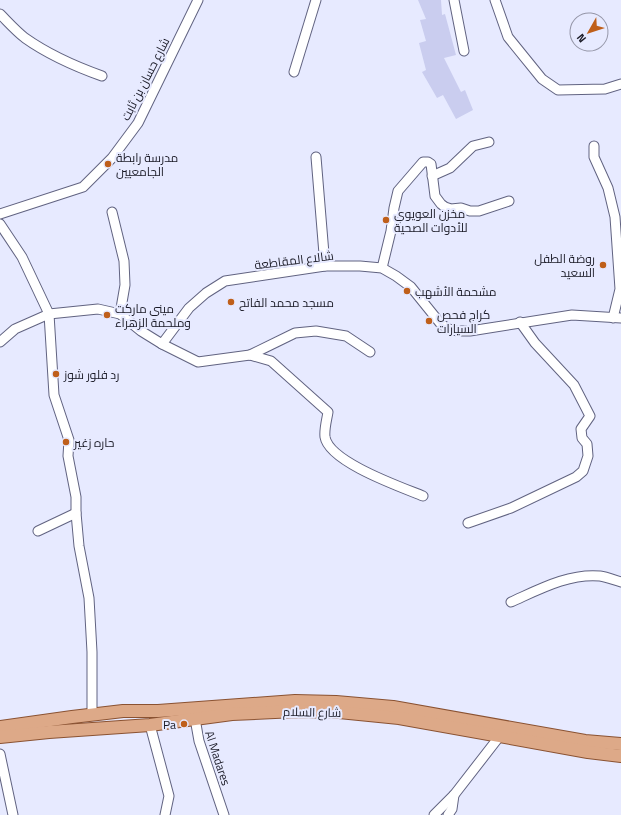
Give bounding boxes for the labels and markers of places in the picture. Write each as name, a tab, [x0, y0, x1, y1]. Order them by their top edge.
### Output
place label: مدرسة رابطة الجامعيين	[116, 148, 178, 181]
marker: مدرسة رابطة الجامعيين	[103, 159, 113, 169]
place label: مخزن العويوي للأدوات الصحية	[394, 204, 468, 237]
marker: مخزن العويوي للأدوات الصحية	[381, 215, 391, 225]
place label: روضة الطفل السعيد	[534, 249, 595, 282]
marker: روضة الطفل السعيد	[598, 260, 608, 270]
place label: مشحمة الأشهب	[415, 282, 497, 301]
marker: مشحمة الأشهب	[402, 286, 412, 296]
place label: مسجد محمد الفاتح	[239, 293, 334, 312]
marker: مسجد محمد الفاتح	[226, 297, 236, 307]
place label: ميني ماركت وملحمة الزهراء	[115, 299, 191, 332]
place label: كراج فحص السيارات	[437, 305, 490, 338]
marker: ميني ماركت وملحمة الزهراء	[102, 310, 112, 320]
marker: كراج فحص السيارات	[424, 316, 434, 326]
place label: رد فلور شوز	[63, 365, 119, 384]
marker: رد فلور شوز	[51, 369, 61, 379]
place label: حاره زغير	[73, 433, 114, 452]
marker: حاره زغير	[61, 437, 71, 447]
place label: Pa	[163, 715, 176, 734]
marker: Pa	[179, 719, 189, 729]

